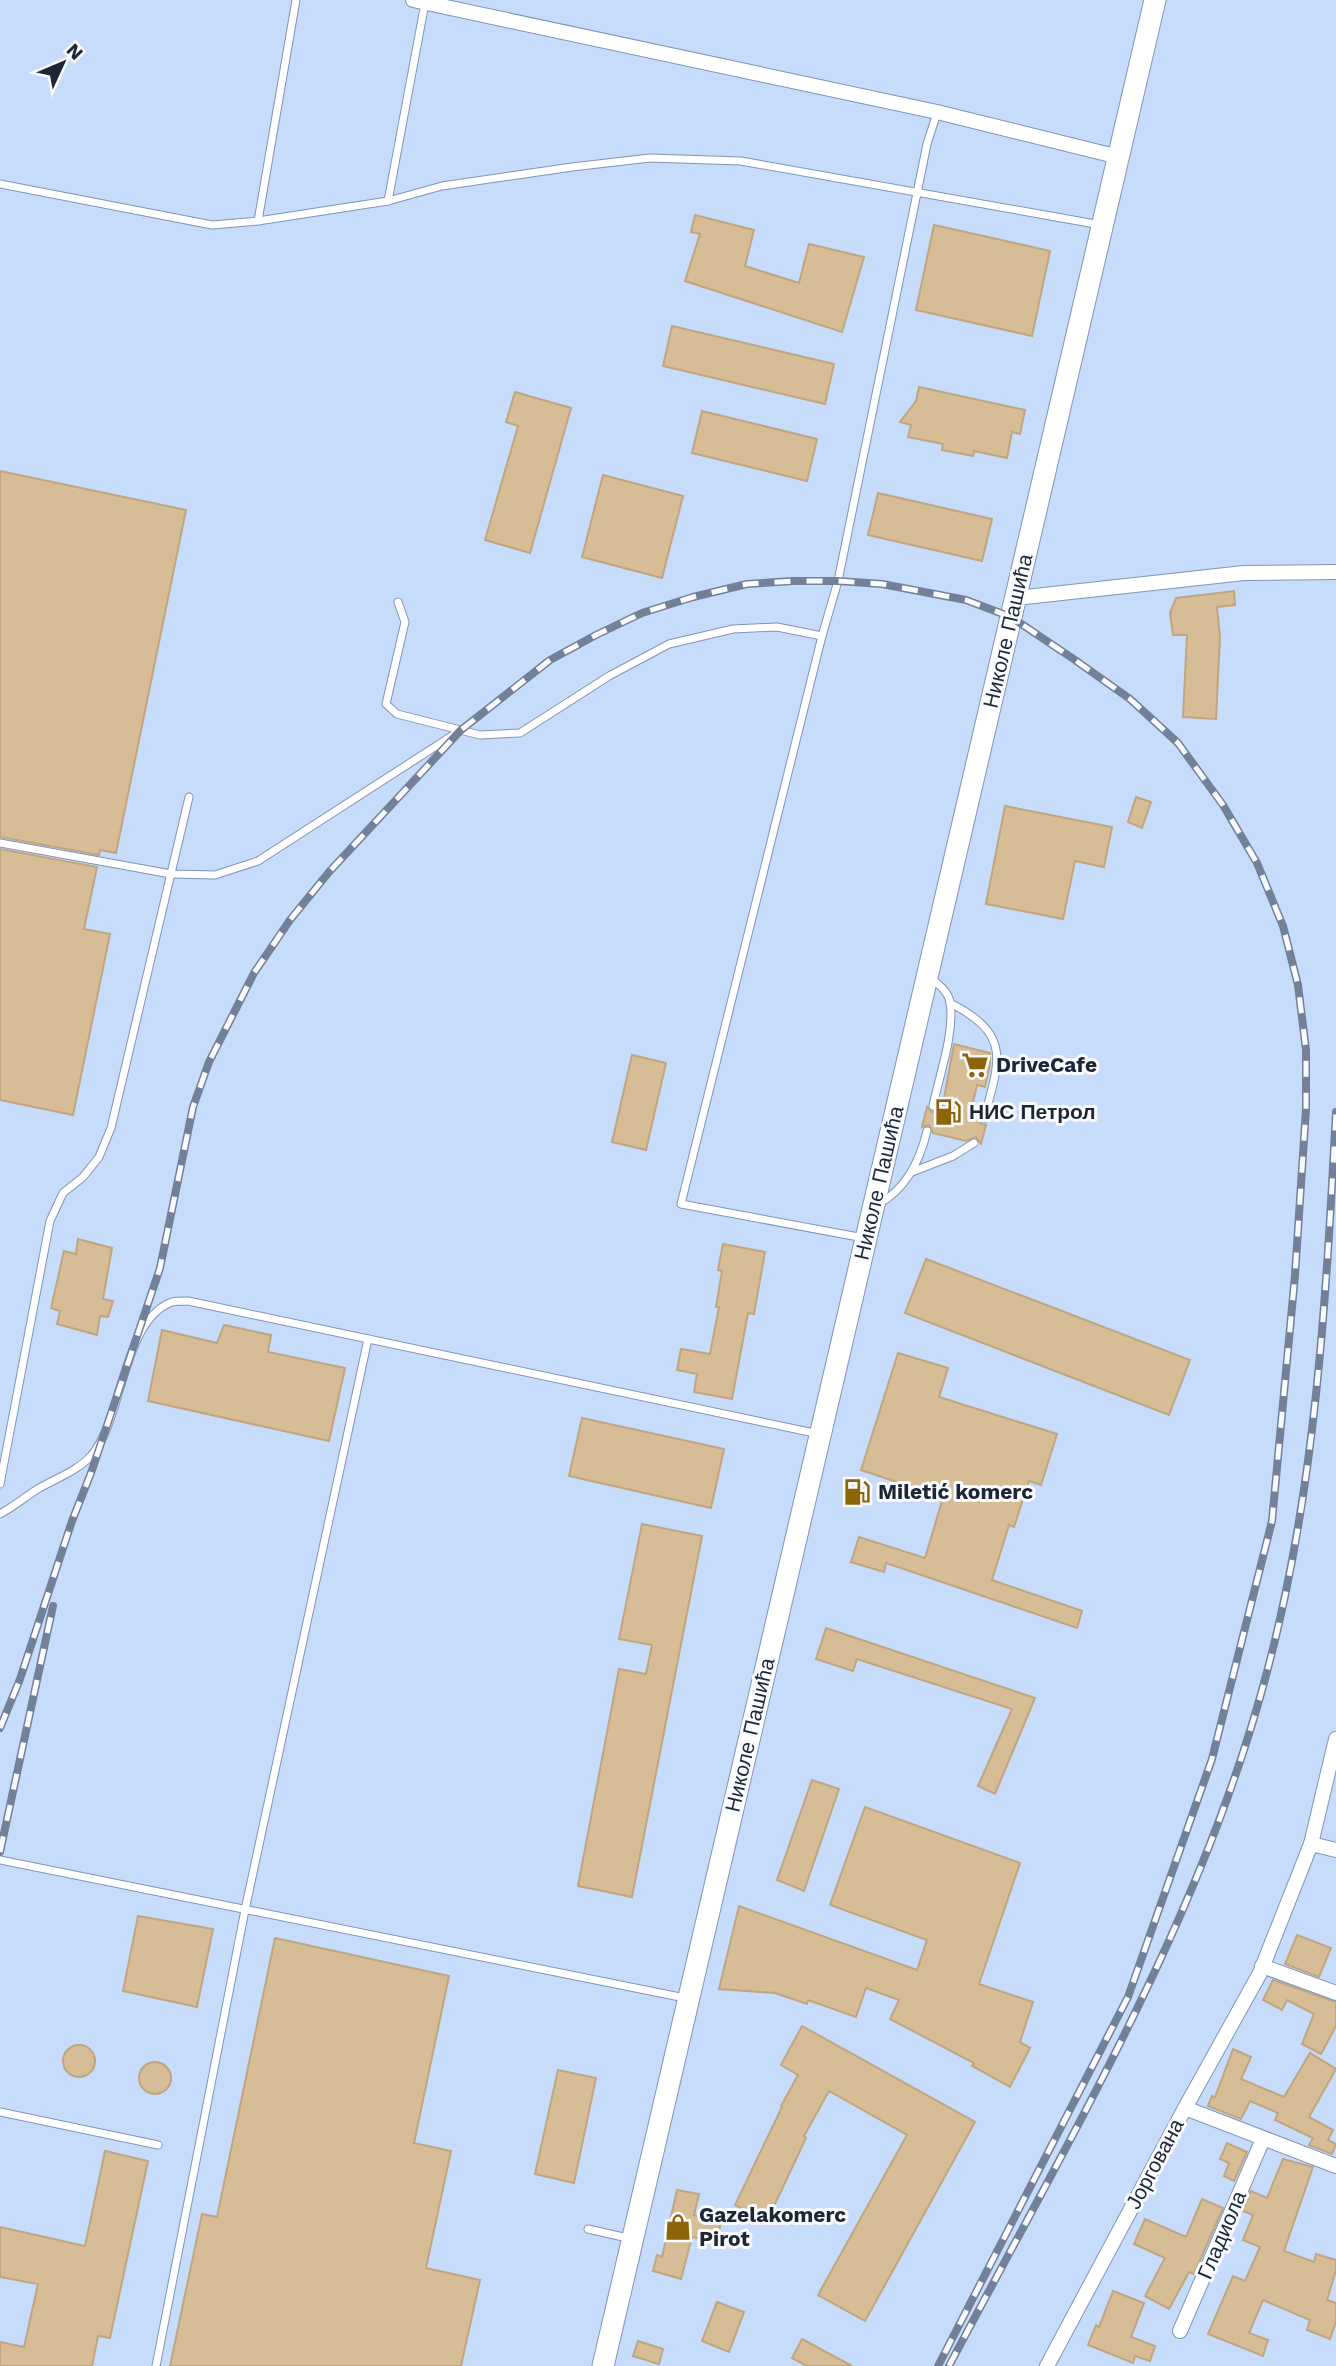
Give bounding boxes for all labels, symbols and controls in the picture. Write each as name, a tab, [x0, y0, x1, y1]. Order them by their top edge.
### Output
north arrow	[28, 28, 98, 98]
text: N	[62, 38, 88, 65]
street label: Николе Пашића	[978, 551, 1037, 710]
supermarket icon: DriveCafe	[960, 1050, 990, 1080]
place label: DriveCafe	[996, 1052, 1097, 1077]
fuel station icon: НИС Петрол	[933, 1097, 963, 1127]
place label: НИС Петрол	[969, 1099, 1096, 1124]
street label: Николе Пашића	[849, 1103, 908, 1262]
fuel station icon: Miletić komerc	[842, 1477, 872, 1507]
place label: Miletić komerc	[878, 1479, 1033, 1504]
street label: Николе Пашића	[720, 1655, 779, 1814]
street label: Јоргована	[1120, 2114, 1189, 2213]
street label: Гладиола	[1192, 2187, 1251, 2283]
place label: Gazelakomerc Pirot	[699, 2202, 846, 2251]
shop icon: Gazelakomerc Pirot	[663, 2212, 693, 2242]

